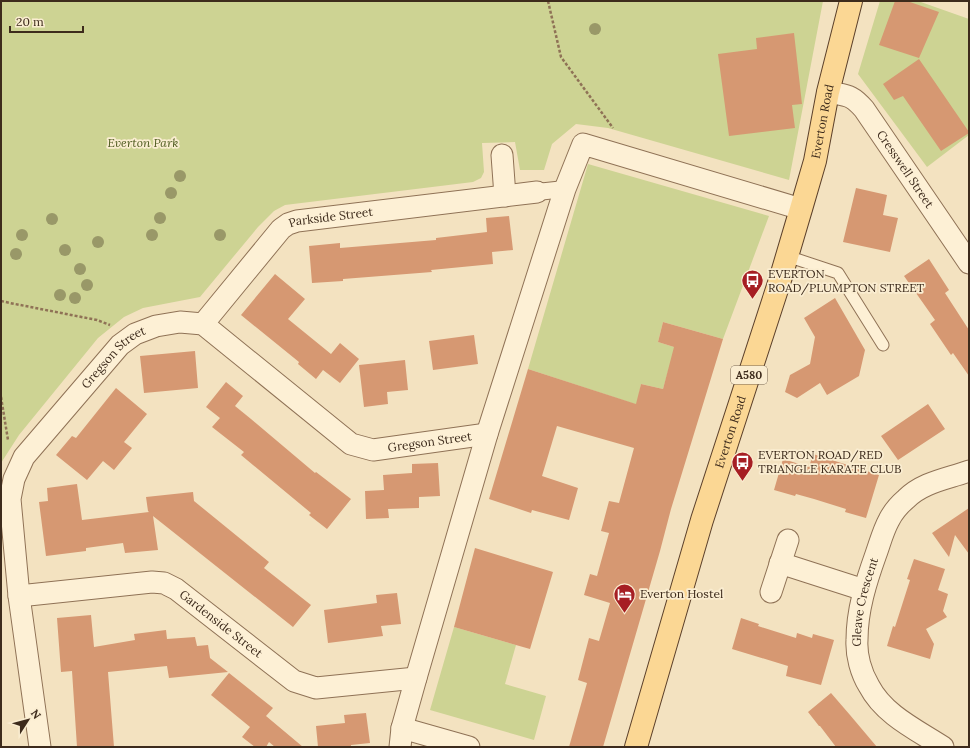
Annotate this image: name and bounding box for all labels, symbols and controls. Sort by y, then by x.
scale bar [10,8,83,34]
text: 20 m [16,14,44,29]
street label: Everton Road [808,83,837,160]
street label: Cresswell Street [874,127,937,211]
park label: Everton Park [107,135,179,150]
street label: Parkside Street [286,204,374,230]
place label: EVERTON ROAD/PLUMPTON STREET [768,266,925,296]
bus stop icon: EVERTON ROAD/PLUMPTON STREET [739,268,765,301]
street label: Gregson Street [78,323,148,391]
road number: A580 [731,366,767,384]
street label: Everton Road [711,394,749,470]
street label: Gregson Street [387,428,473,455]
place label: EVERTON ROAD/RED TRIANGLE KARATE CLUB [758,447,902,476]
bus stop icon: EVERTON ROAD/RED TRIANGLE KARATE CLUB [730,449,756,482]
street label: Gleave Crescent [849,555,881,647]
hotel icon: Everton Hostel [611,581,637,614]
street label: Gardenside Street [177,586,266,661]
place label: Everton Hostel [640,586,723,601]
north arrow [8,700,48,740]
text: N [28,707,45,722]

